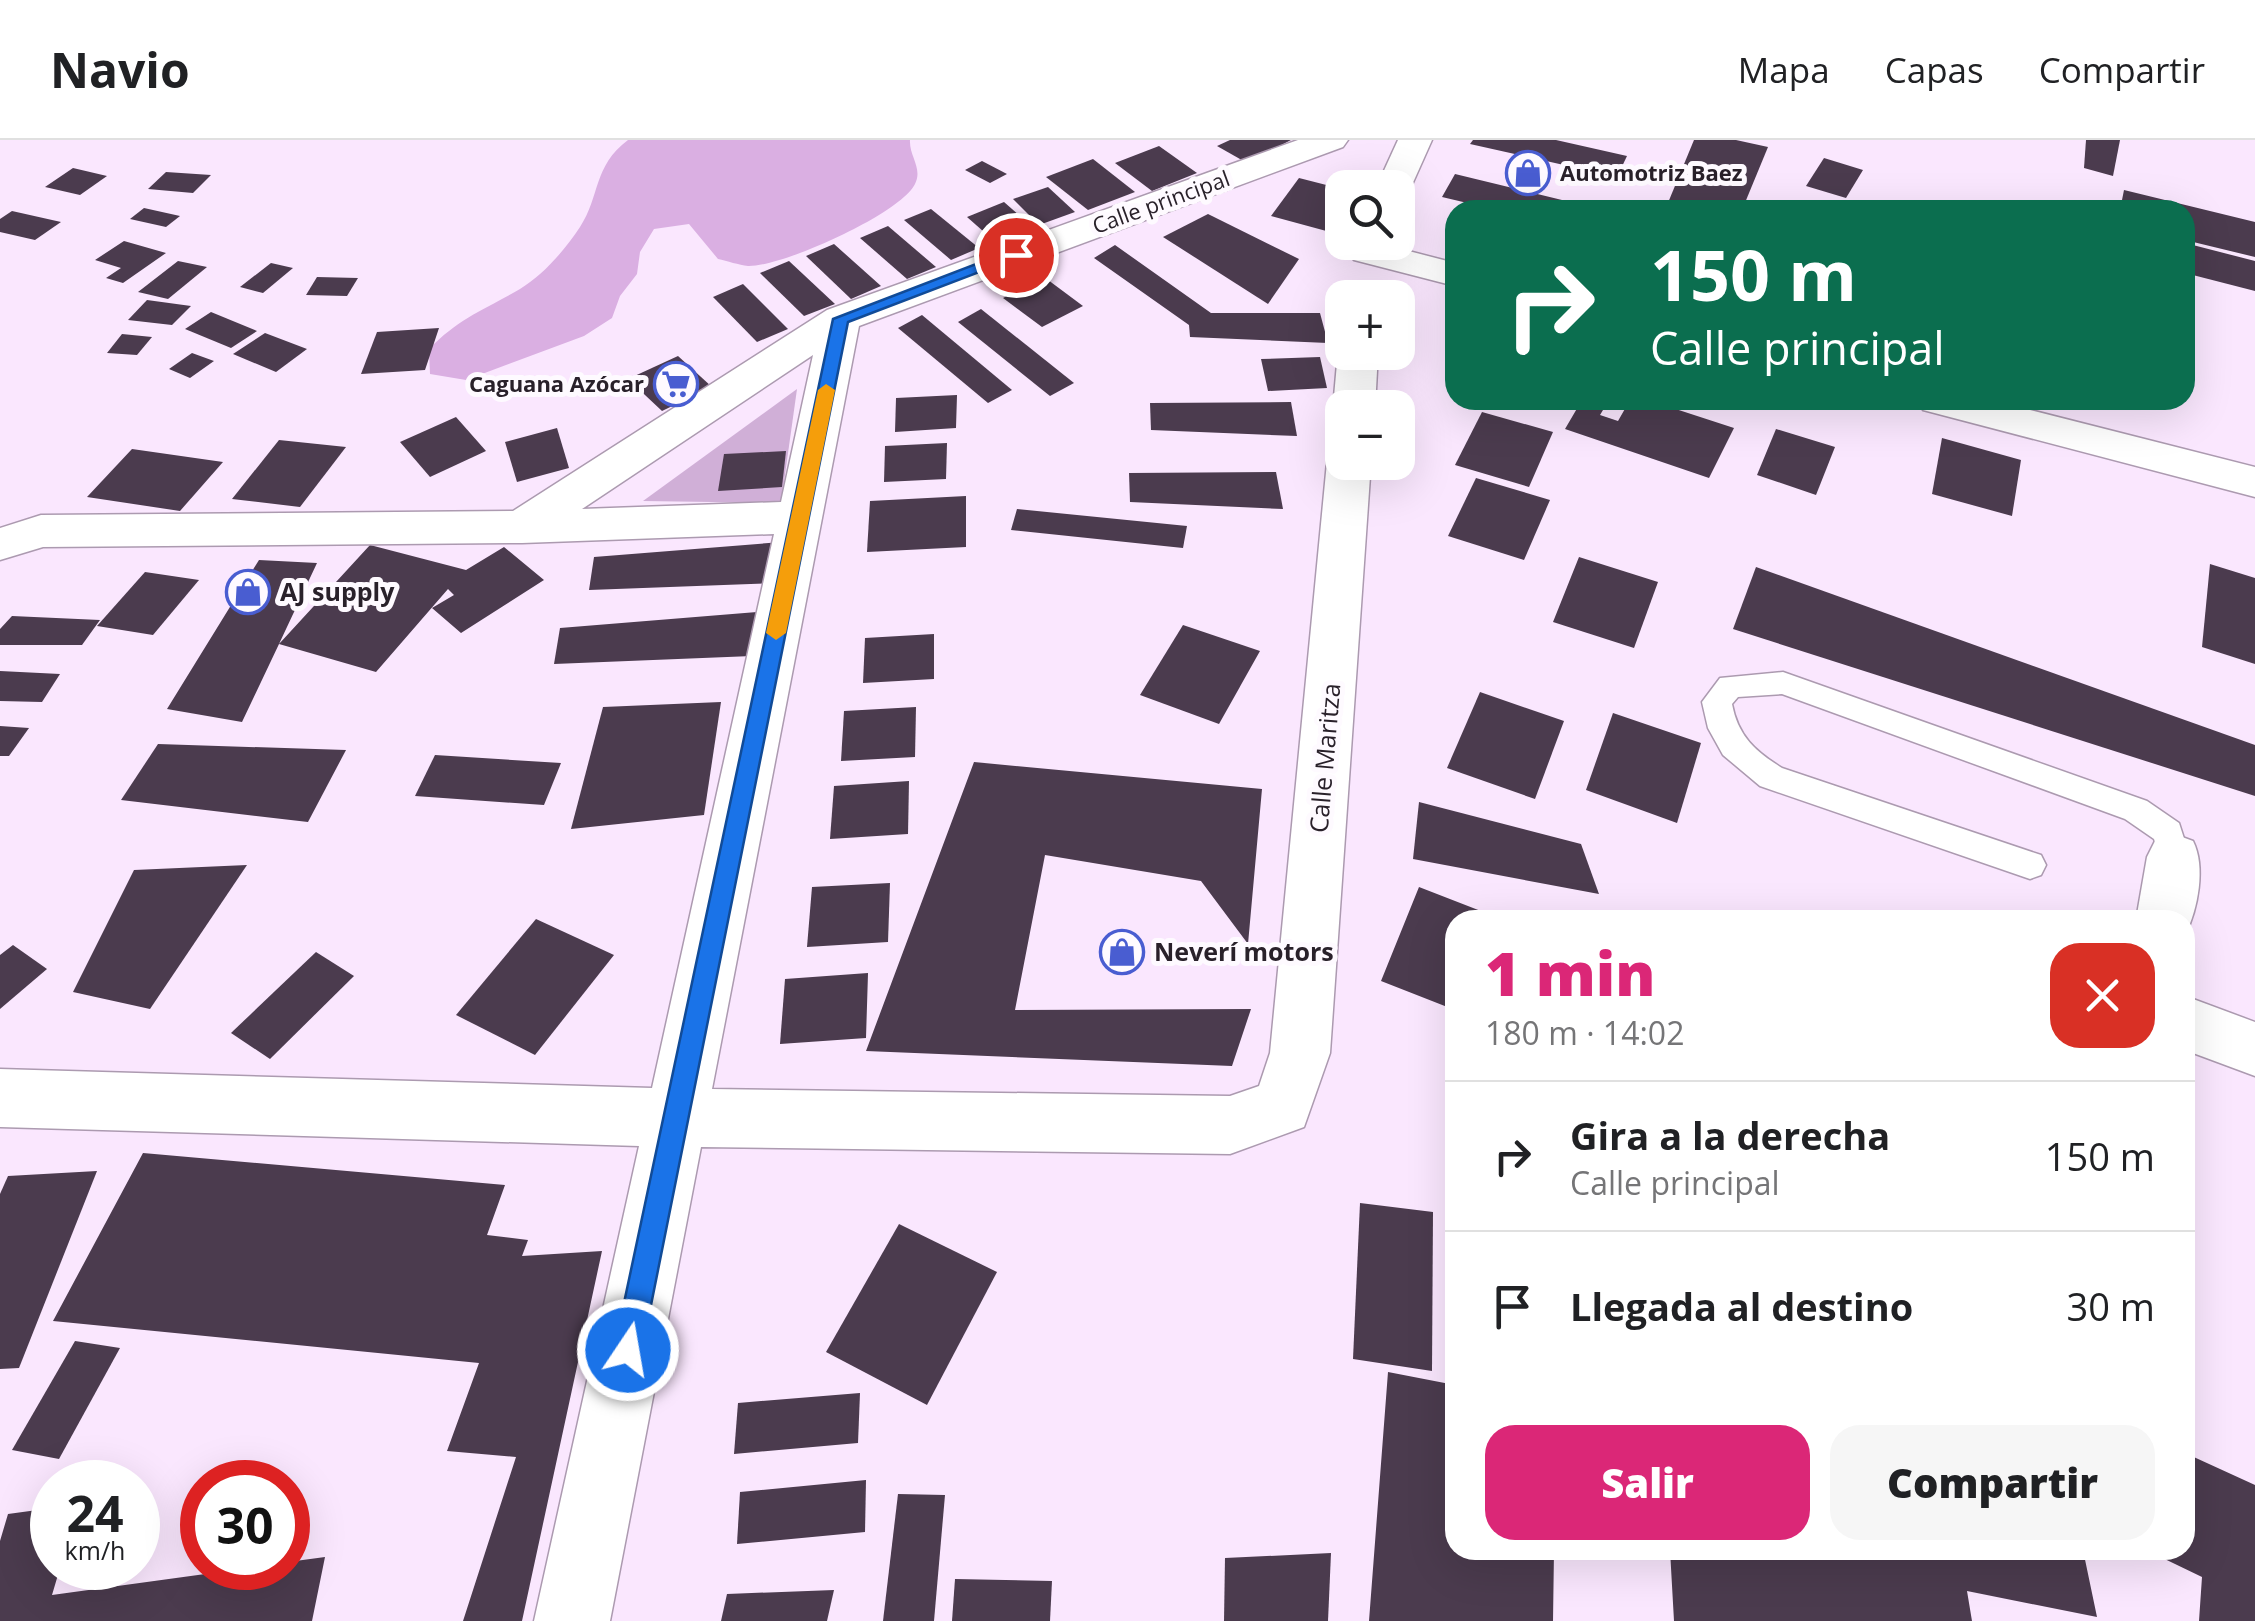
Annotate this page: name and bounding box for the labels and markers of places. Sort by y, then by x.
shop icon: Automotriz Baez [1505,150,1551,196]
place label: Automotriz Baez [1560,157,1743,187]
pin [974,213,1059,298]
supermarket icon: Caguana Azócar [653,361,699,407]
place label: Caguana Azócar [469,368,644,398]
shop icon: AJ supply [225,569,271,615]
place label: AJ supply [280,574,395,608]
shop icon: Neverí motors [1099,929,1145,975]
place label: Neverí motors [1154,934,1334,968]

